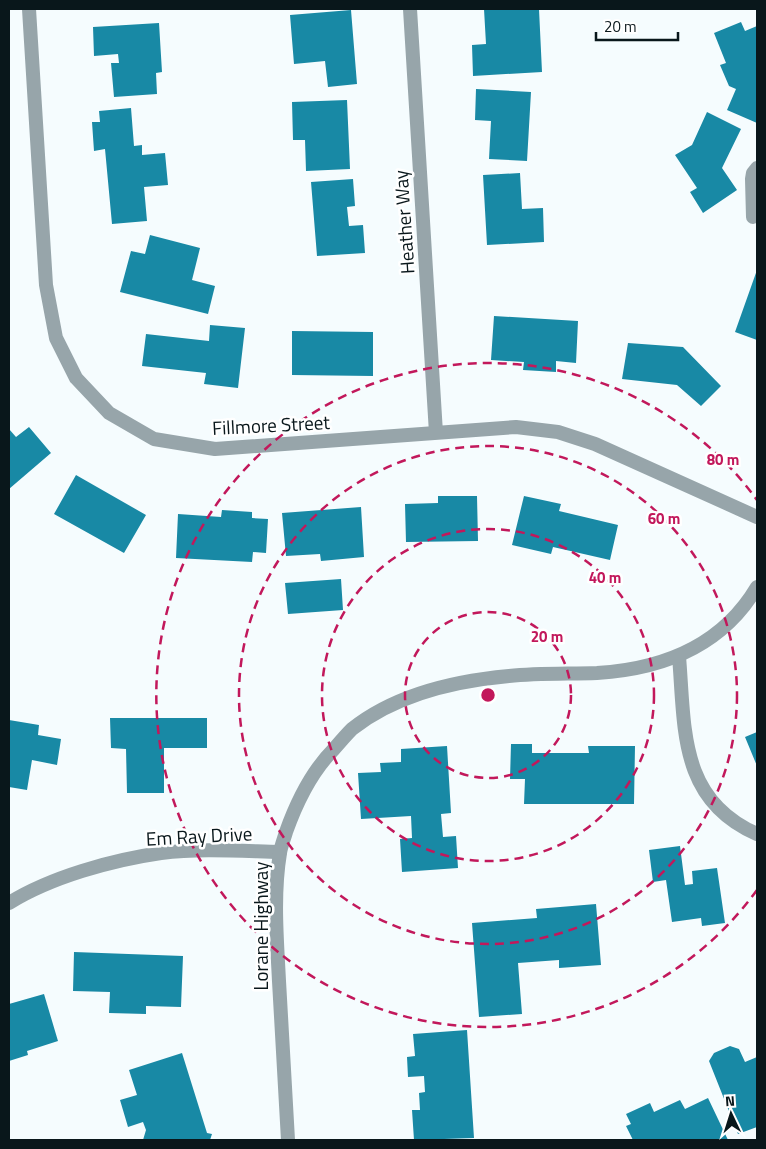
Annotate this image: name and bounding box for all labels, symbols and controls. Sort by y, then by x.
scale bar [596,10,678,42]
text: 20 m [604,15,637,38]
street label: Heather Way [385,169,422,275]
street label: Fillmore Street [211,407,331,442]
text: 80 m [707,448,739,471]
text: 60 m [648,507,680,530]
text: 40 m [589,566,621,589]
text: 20 m [531,625,563,648]
centre of rings [479,686,497,704]
street label: Em Ray Drive [145,818,253,853]
street label: Lorane Highway [246,862,275,990]
north arrow [706,1089,756,1139]
text: N [724,1090,736,1111]

